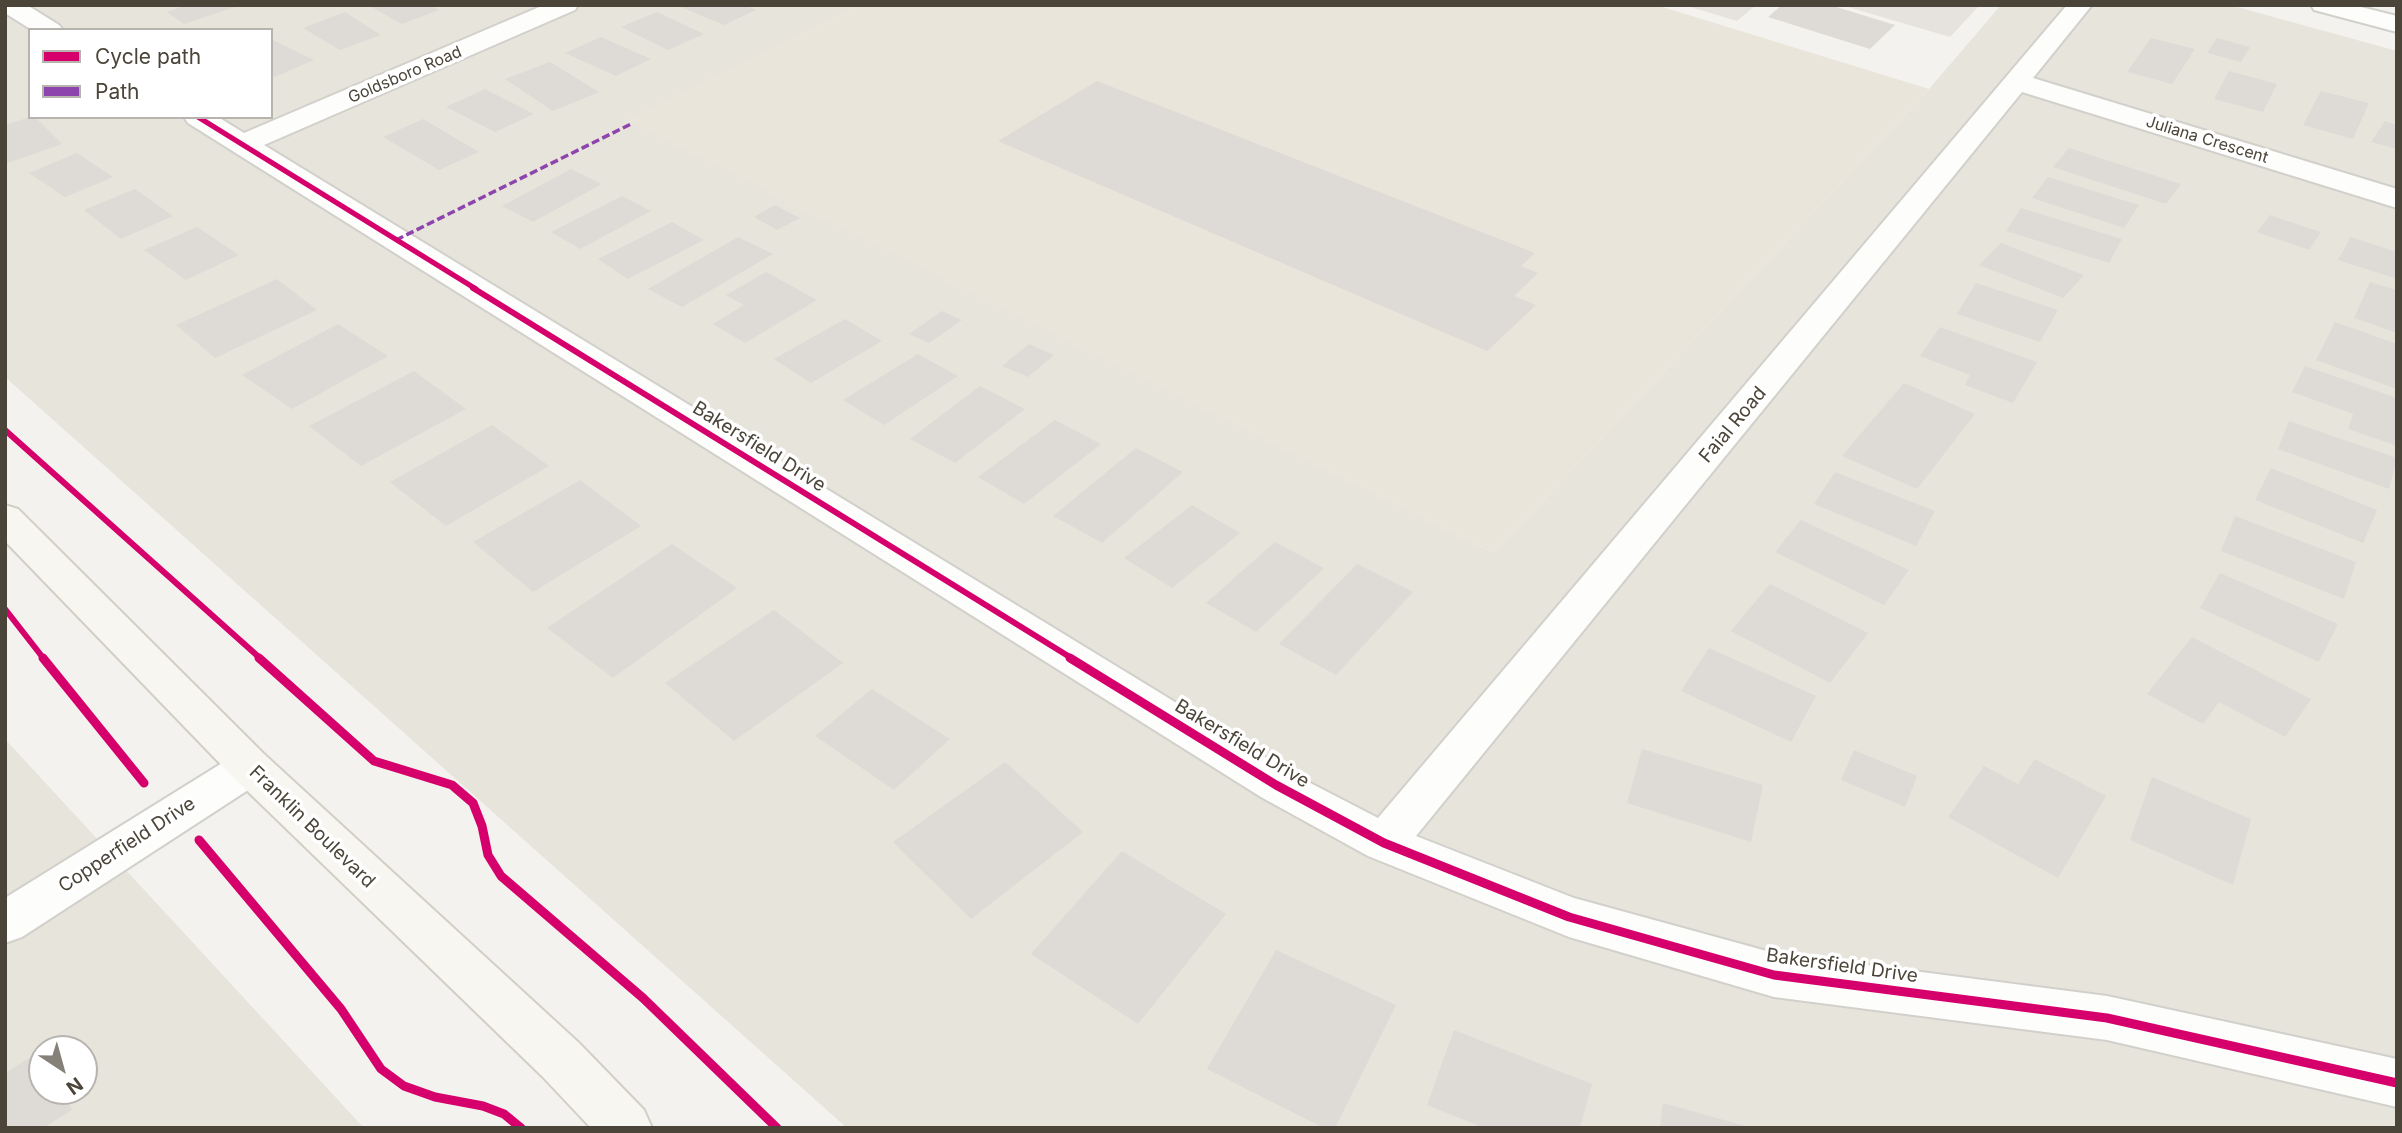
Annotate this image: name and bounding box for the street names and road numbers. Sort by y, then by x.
street label: Goldsboro Road [345,42,465,108]
street label: Juliana Crescent [2144,112,2270,168]
street label: Faial Road [1695,382,1771,468]
street label: Bakersfield Drive [688,397,830,497]
street label: Bakersfield Drive [1171,695,1313,793]
street label: Franklin Boulevard [244,761,380,893]
street label: Copperfield Drive [54,792,200,898]
street label: Bakersfield Drive [1765,944,1919,988]

